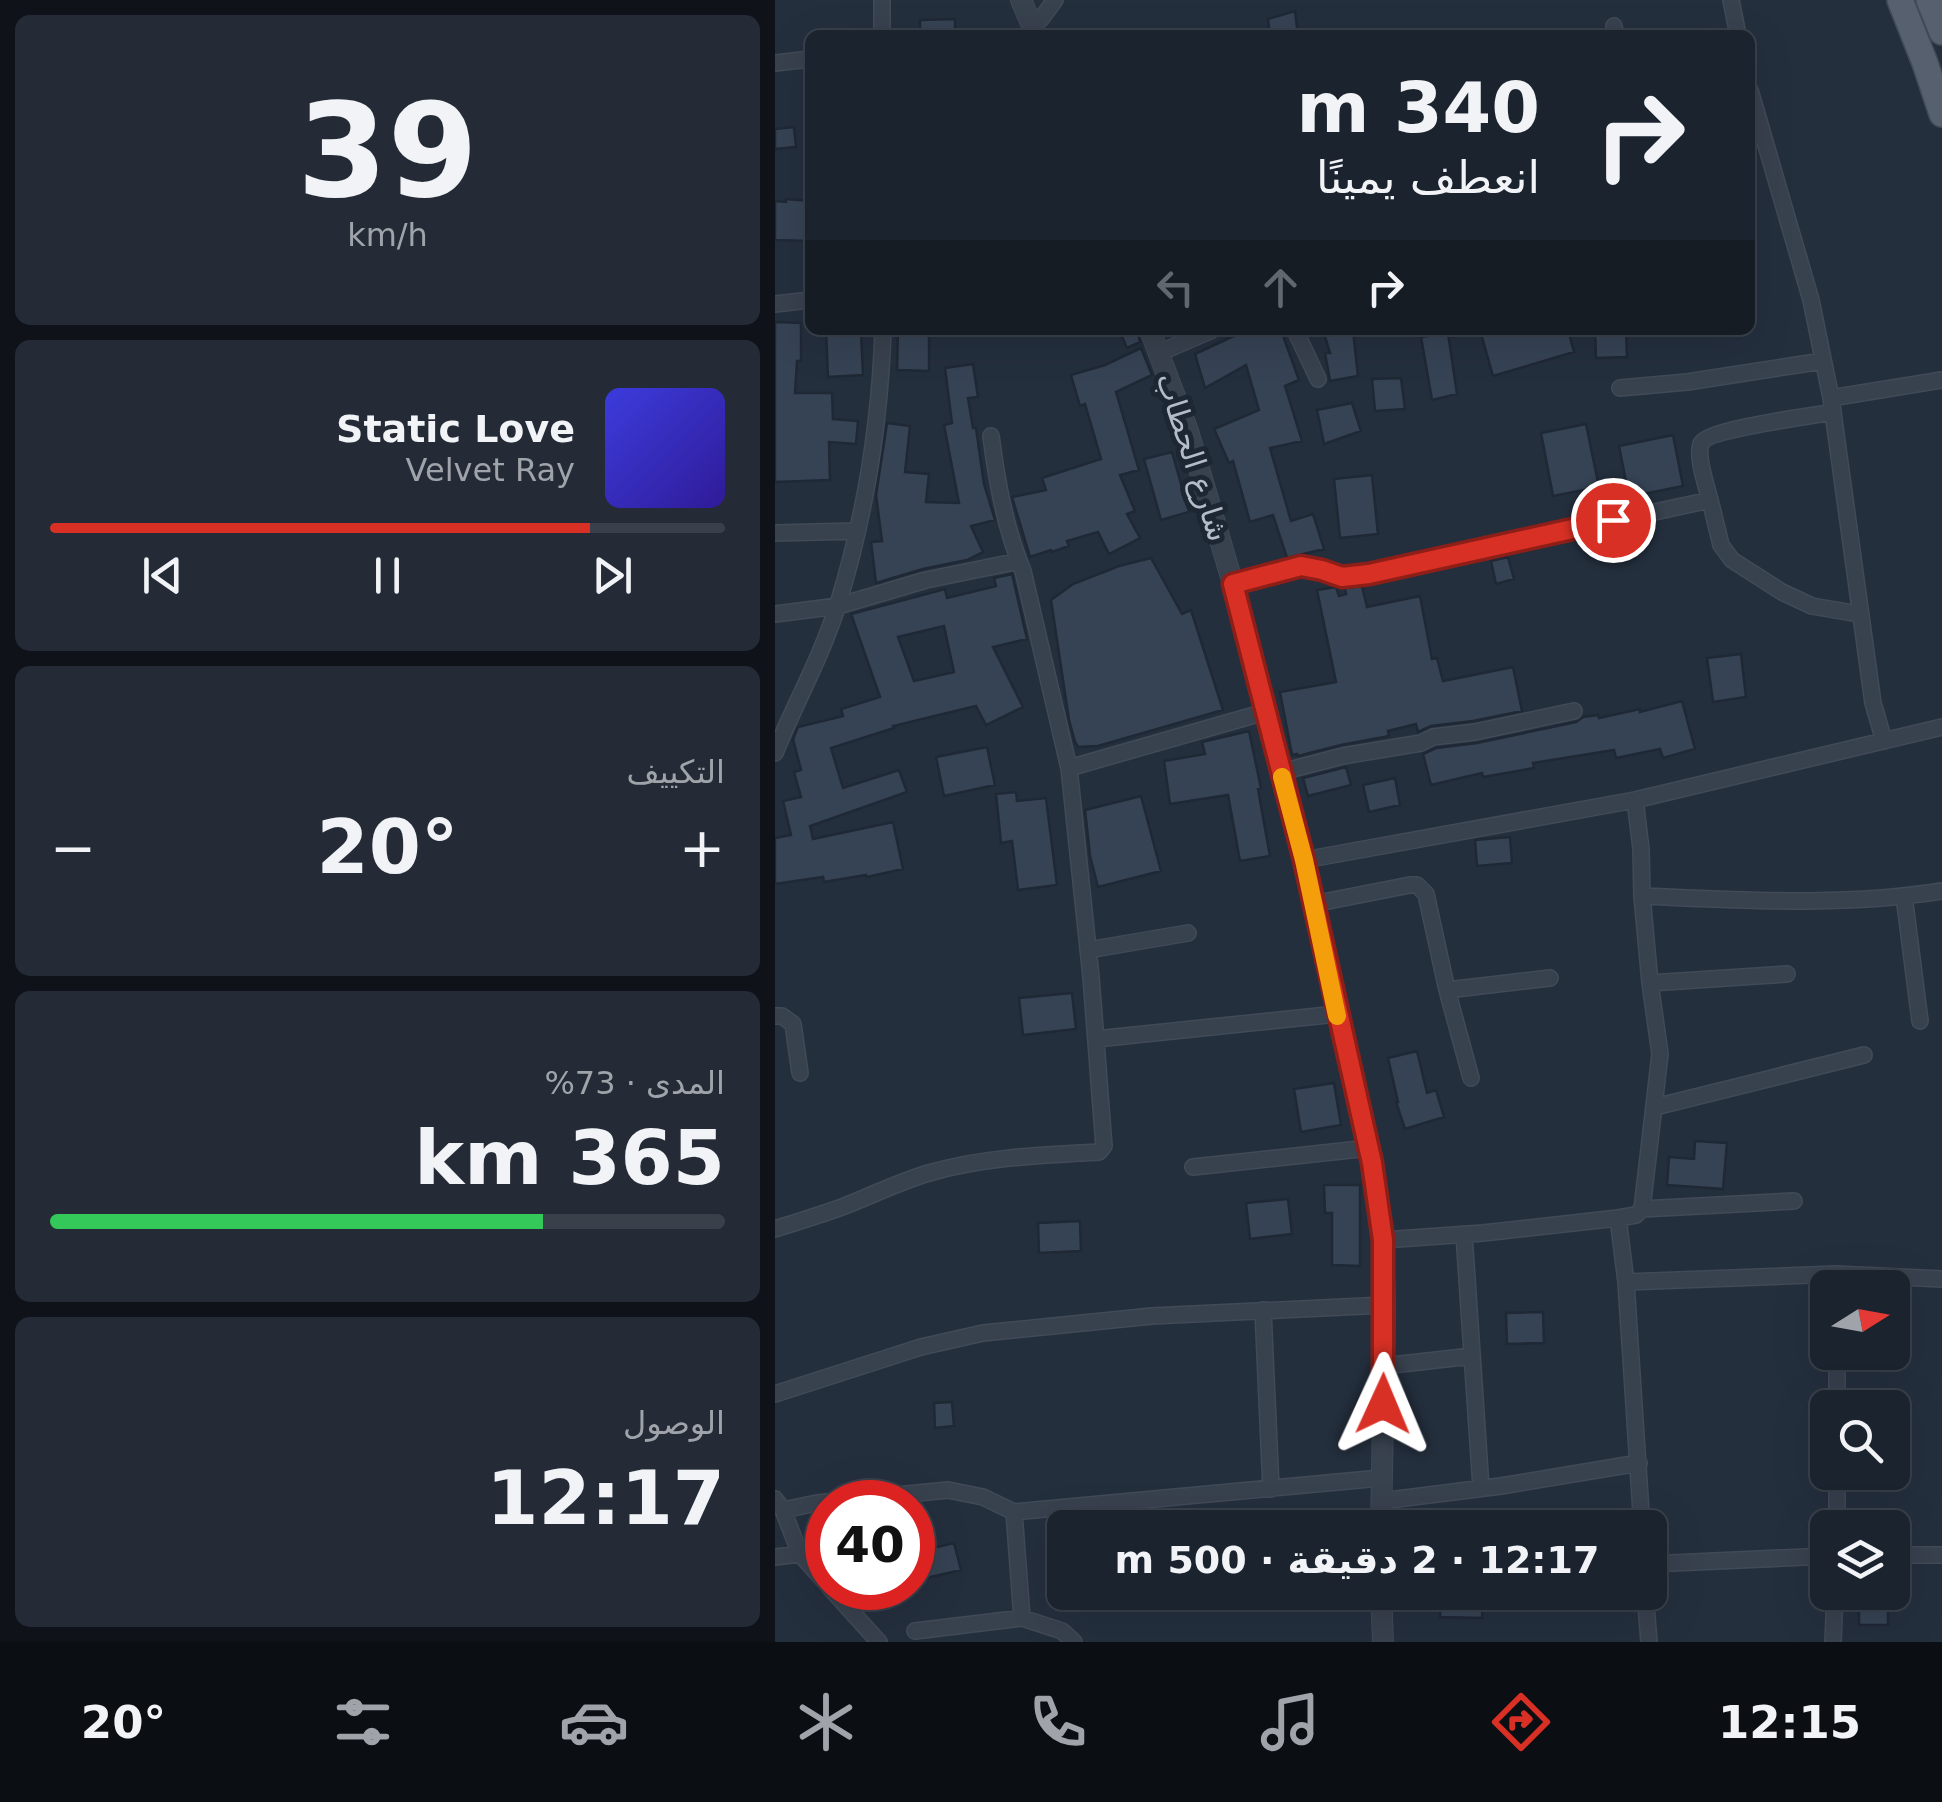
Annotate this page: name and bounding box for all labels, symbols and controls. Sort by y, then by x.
text: 340 m [1297,67,1540,149]
icon: right [1575,70,1705,200]
text: 39 [297,75,478,227]
text: انعطف يمينًا [1316,151,1540,204]
text: km/h [347,216,428,254]
icon: left [1148,260,1203,315]
icon: ahead [1253,260,1308,315]
icon: right [1358,260,1413,315]
street label: شارع الحطاب [1149,368,1237,546]
text: Static Love [336,407,575,451]
text: Velvet Ray [406,451,575,489]
pin [1571,478,1656,563]
icon: arrive [1586,493,1641,548]
icon: previous [135,548,190,603]
icon: pause [360,548,415,603]
icon: next [585,548,640,603]
text: التكييف [627,753,725,791]
text: 20° [317,803,458,891]
text: − [50,816,96,880]
text: + [679,816,725,880]
text: المدى · 73% [544,1064,725,1102]
text: 365 km [414,1114,725,1202]
north arrow [1810,1270,1910,1370]
map controls [1810,1270,1910,1610]
position arrow [1331,1352,1435,1456]
button: search [1810,1390,1910,1490]
text: الوصول [623,1404,725,1442]
text: 12:17 [486,1454,725,1542]
speed limit sign: 40 [805,1480,935,1610]
button: layers [1810,1510,1910,1610]
text: 12:17 · 2 دقيقة · 500 m [1115,1538,1599,1582]
icon: filters [328,1687,398,1757]
icon: car [559,1687,629,1757]
icon: climate [791,1687,861,1757]
icon: phone [1023,1687,1093,1757]
icon: music [1255,1687,1325,1757]
icon: directions [1486,1687,1556,1757]
text: 20° [81,1696,166,1749]
text: 12:15 [1718,1696,1861,1749]

